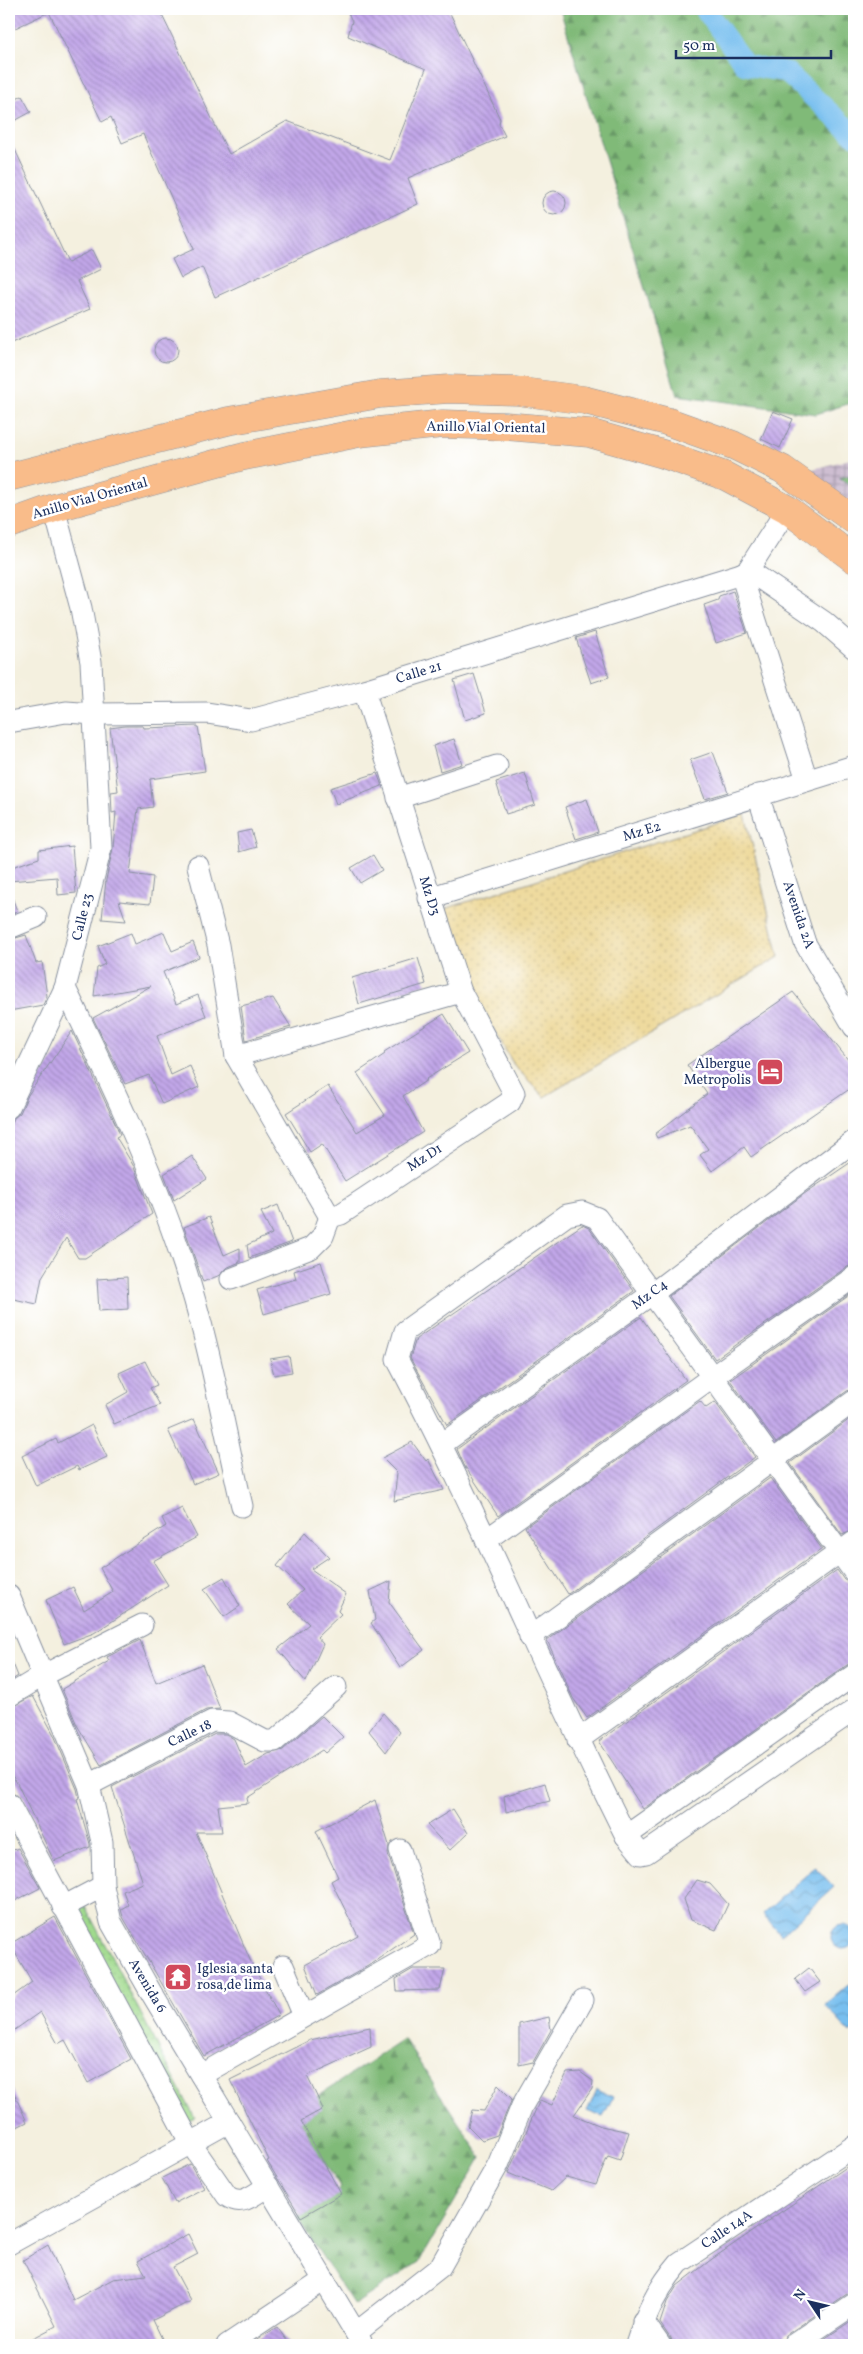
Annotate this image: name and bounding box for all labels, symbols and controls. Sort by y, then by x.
scale bar [676,28,830,60]
text: 50 m [683,36,715,57]
street label: Anillo Vial Oriental [426,417,546,439]
street label: Anillo Vial Oriental [30,473,150,525]
street label: Calle 21 [394,657,444,689]
street label: Mz E2 [621,817,663,847]
street label: Mz D3 [414,874,444,918]
street label: Avenida 2A [778,879,819,952]
street label: Calle 23 [68,891,98,943]
place label: Albergue Metropolis [684,1055,751,1090]
hotel icon: Albergue Metropolis [755,1057,785,1087]
street label: Mz D1 [404,1140,446,1176]
street label: Mz C4 [628,1275,672,1315]
street label: Calle 18 [165,1716,215,1752]
street label: Avenida 6 [123,1955,171,2017]
place label: Iglesia santa rosa,de lima [197,1960,273,1995]
temple icon: Iglesia santa rosa,de lima [163,1962,193,1992]
street label: Calle 14A [698,2206,756,2254]
north arrow [786,2276,836,2326]
text: N [790,2286,811,2305]

